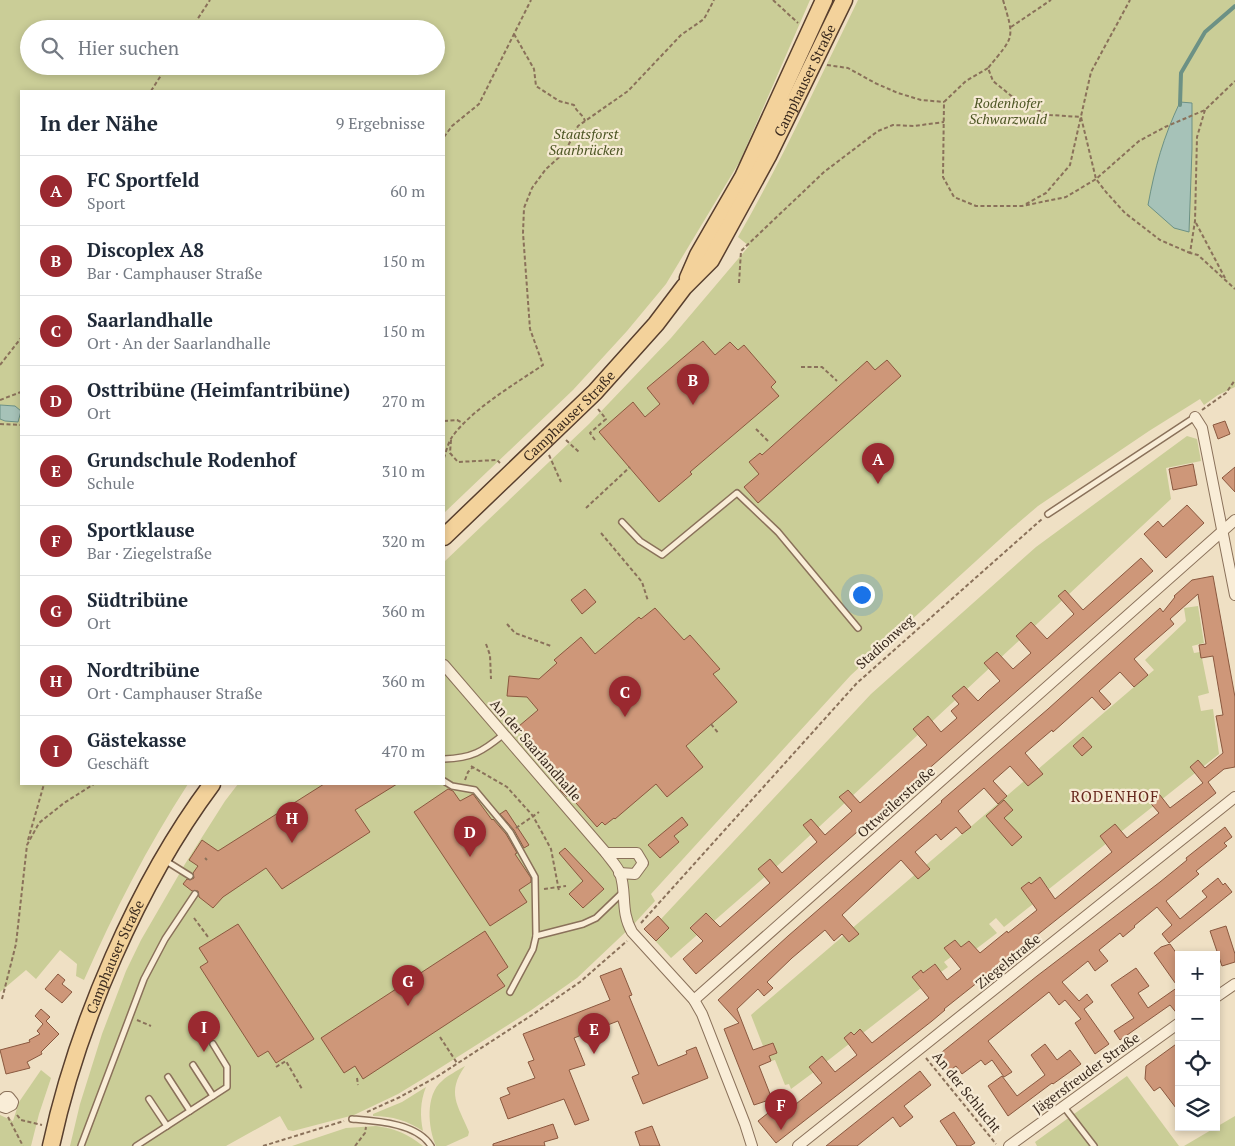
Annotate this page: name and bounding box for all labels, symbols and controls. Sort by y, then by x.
search box [20,20,445,75]
street label: Camphauser Straße [769,21,840,139]
icon: search [38,34,66,62]
text: Hier suchen [78,35,179,60]
park label: Rodenhofer Schwarzwald [969,93,1048,128]
text: In der Nähe [40,109,158,137]
text: 9 Ergebnisse [336,112,425,134]
park label: Staatsforst Saarbrücken [549,124,623,159]
text: FC Sportfeld [87,167,199,192]
text: A [50,180,62,202]
text: 60 m [390,180,425,202]
text: Sport [87,192,126,214]
text: Discoplex A8 [87,237,204,262]
text: B [51,250,61,272]
text: 150 m [382,250,425,272]
text: Bar · Camphauser Straße [87,262,263,284]
text: Saarlandhalle [87,307,213,332]
text: C [51,320,61,342]
text: 150 m [382,320,425,342]
text: Ort · An der Saarlandhalle [87,332,271,354]
pin: B [677,364,709,405]
street label: Camphauser Straße [518,366,619,465]
text: Osttribüne (Heimfantribüne) [87,377,350,402]
text: D [50,390,62,412]
text: 270 m [382,390,425,412]
text: Ort [87,402,111,424]
pin: A [862,443,894,484]
text: Grundschule Rodenhof [87,447,296,472]
text: E [51,460,61,482]
text: 310 m [382,460,425,482]
text: Schule [87,472,134,494]
text: Sportklause [87,517,195,542]
text: F [51,530,61,552]
text: 320 m [382,530,425,552]
text: Bar · Ziegelstraße [87,542,212,564]
your location [849,582,875,608]
text: Südtribüne [87,587,188,612]
text: G [50,600,62,622]
text: 360 m [382,600,425,622]
street label: Stadionweg [851,610,918,673]
text: Ort [87,612,111,634]
text: Nordtribüne [87,657,200,682]
text: H [50,670,62,692]
text: 360 m [382,670,425,692]
pin: C [609,676,641,717]
text: Ort · Camphauser Straße [87,682,262,704]
street label: An der Saarlandhalle [487,694,586,805]
text: Gästekasse [87,727,186,752]
text: I [53,740,59,762]
text: 470 m [382,740,425,762]
text: Geschäft [87,752,149,774]
street label: Ottweilerstraße [853,762,939,842]
district label: RODENHOF [1071,786,1159,806]
pin: H [276,802,308,843]
pin: D [454,816,486,857]
street label: Camphauser Straße [81,896,148,1016]
street label: Ziegelstraße [971,929,1044,993]
map controls [1175,951,1220,1131]
button: + [1175,951,1220,996]
pin: G [392,965,424,1006]
button: − [1175,996,1220,1041]
pin: I [188,1011,220,1052]
pin: E [578,1013,610,1054]
street label: Jägersfreuder Straße [1028,1027,1143,1118]
button: locate [1175,1041,1220,1086]
street label: An der Schlucht [929,1047,1007,1137]
button: layers [1175,1086,1220,1131]
pin: F [765,1089,797,1130]

